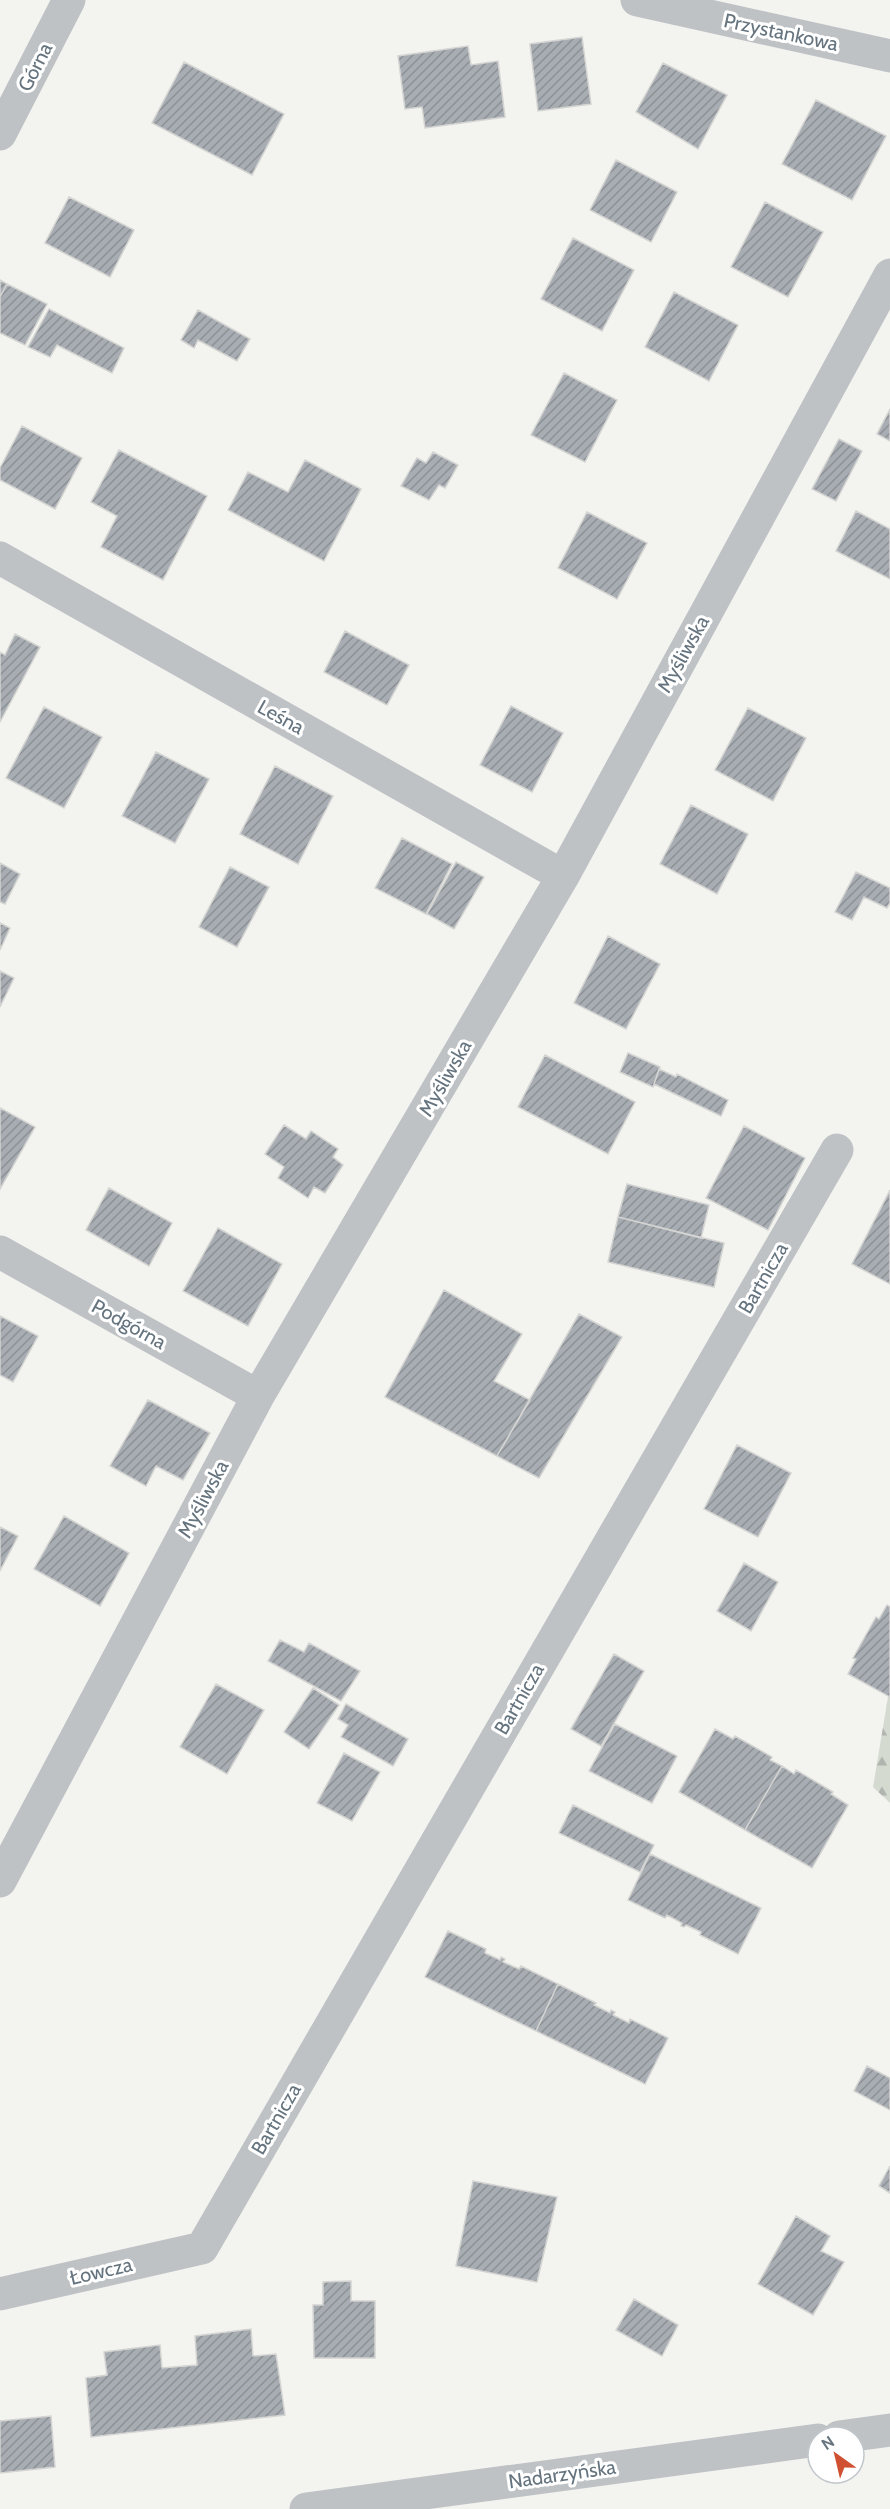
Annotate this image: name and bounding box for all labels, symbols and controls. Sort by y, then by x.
street label: Przystankowa [722,8,841,56]
street label: Górna [13,38,58,95]
street label: Myśliwska [652,611,714,697]
street label: Leśna [254,695,309,740]
street label: Myśliwska [414,1035,477,1121]
street label: Bartnicza [733,1238,793,1318]
street label: Podgórna [88,1294,171,1354]
street label: Myśliwska [173,1456,234,1542]
street label: Bartnicza [489,1659,549,1739]
street label: Bartnicza [246,2079,306,2159]
street label: Łowcza [67,2252,135,2290]
north arrow [806,2425,866,2485]
text: N [818,2432,838,2454]
street label: Nadarzyńska [507,2455,618,2493]

